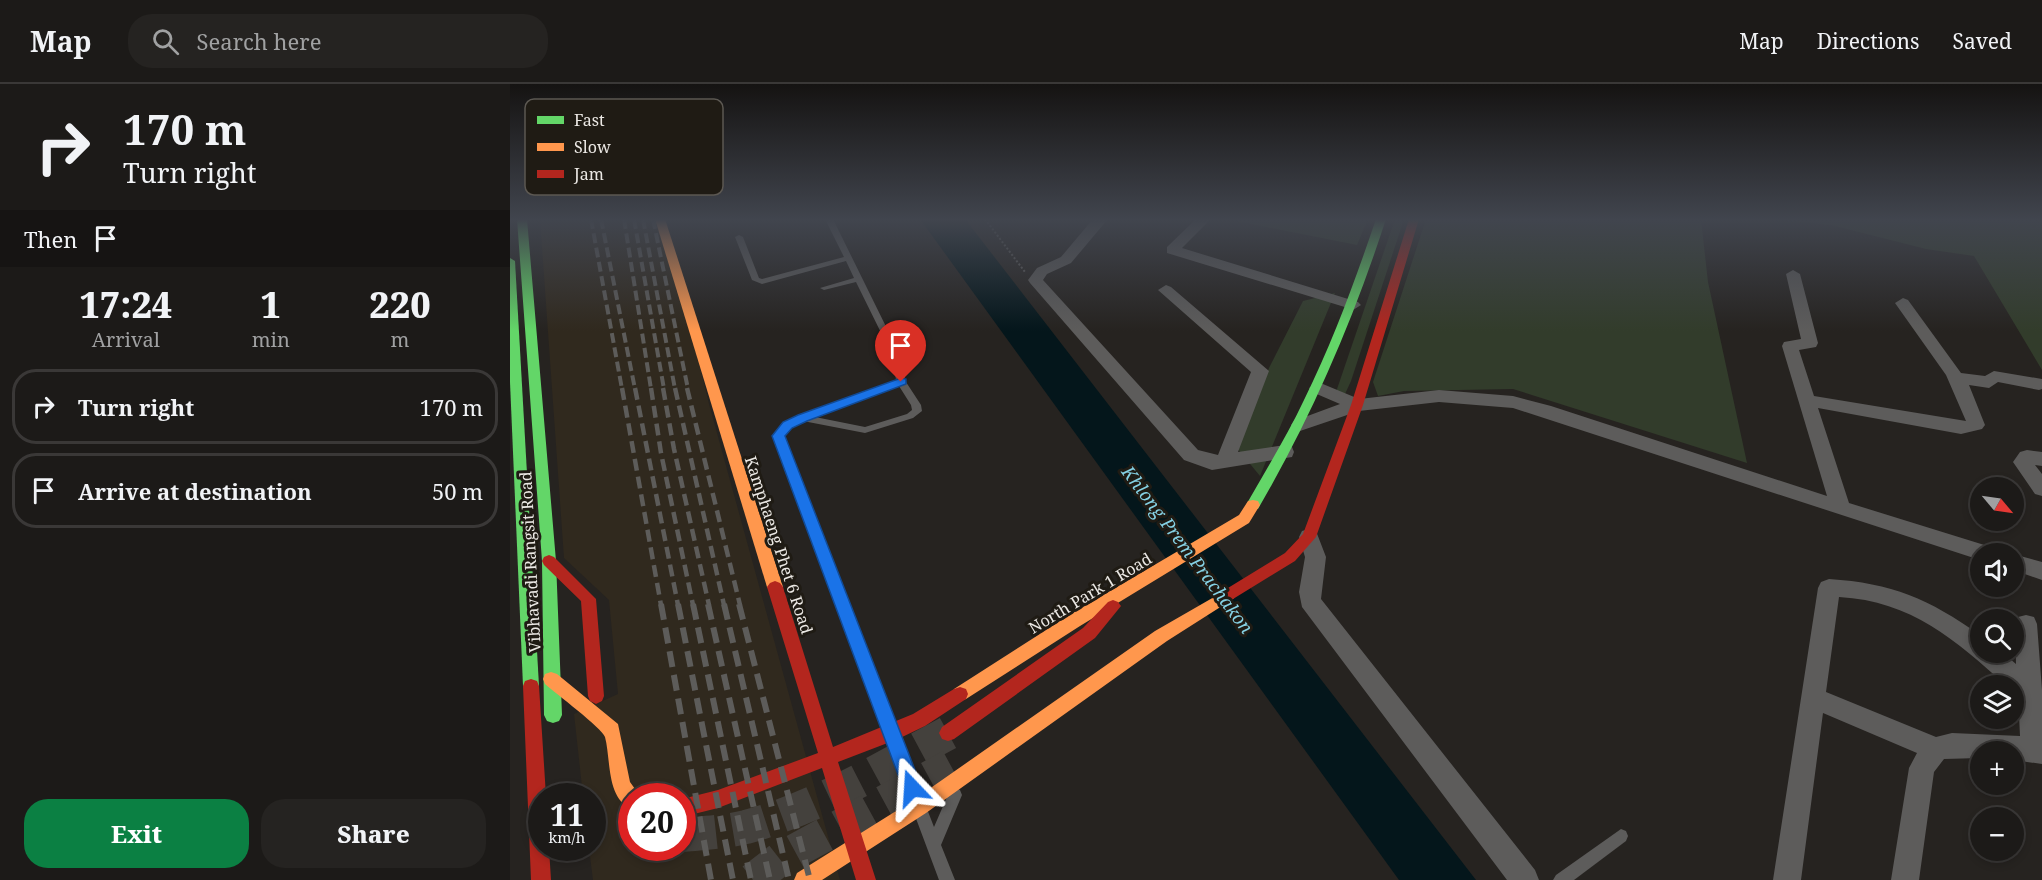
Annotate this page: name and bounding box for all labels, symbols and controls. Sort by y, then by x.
search box [128,14,548,68]
text: Map [30,22,92,60]
icon: search [149,25,182,58]
text: Search here [197,26,321,56]
text: Map [1739,27,1784,55]
text: Directions [1817,27,1919,55]
text: Saved [1952,27,2012,55]
legend [525,99,723,195]
text: 170 m [123,100,247,157]
icon: right [24,108,102,186]
text: Fast [574,109,605,131]
text: Slow [574,136,611,158]
text: Turn right [123,154,256,191]
text: Jam [573,163,604,185]
icon: arrive [89,222,122,255]
text: Then [24,224,77,254]
text: 17:24 [79,280,172,329]
text: 1 [261,280,281,329]
text: 220 [369,280,431,329]
pin [875,320,926,382]
text: Arrival [92,326,160,353]
text: min [252,326,290,353]
text: m [391,326,409,353]
icon: arrive [884,329,917,362]
icon: right [27,390,60,423]
text: Turn right [78,392,194,422]
text: 170 m [420,392,483,422]
street label: Kamphaeng Phet 6 Road [740,453,818,637]
water label: Khlong Prem Prachakon [1116,460,1259,638]
street label: Vibhavadi Rangsit Road [514,471,546,653]
icon: arrive [27,474,60,507]
text: Arrive at destination [78,476,312,506]
text: 50 m [432,476,483,506]
north arrow [1970,477,2024,531]
map controls [1970,477,2024,861]
button: sound [1970,543,2024,597]
street label: North Park 1 Road [1024,547,1156,639]
button: search [1970,609,2024,663]
button: layers [1970,675,2024,729]
button: + [1970,741,2024,795]
position arrow [880,756,944,820]
speed limit sign: 20 [618,783,696,861]
text: 11 [550,794,584,835]
button: Exit [24,799,249,868]
button: Share [261,799,486,868]
button: − [1970,807,2024,861]
text: km/h [549,827,585,847]

